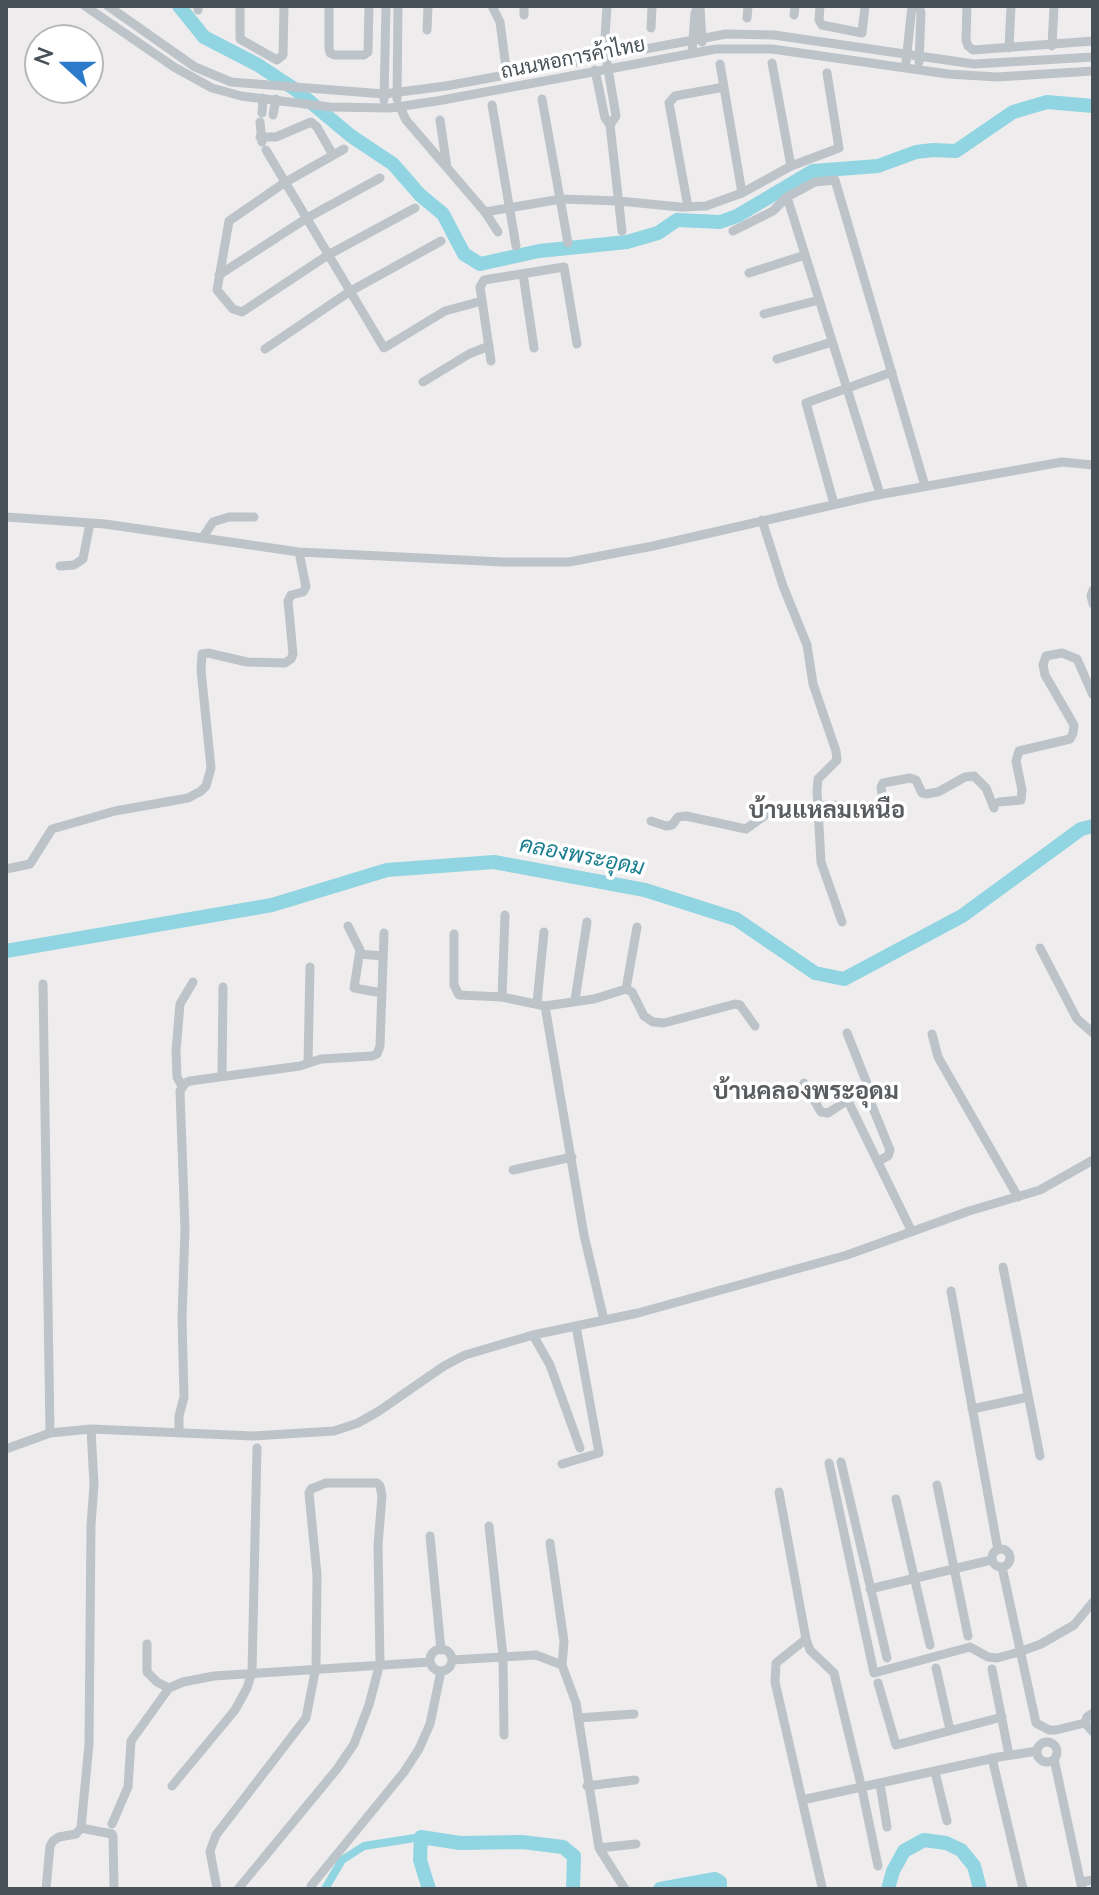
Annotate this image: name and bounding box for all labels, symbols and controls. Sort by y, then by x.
north arrow [24,24,104,104]
street label: ถนนหอการค้าไทย [499,32,647,84]
text: N [27,43,59,69]
district label: บ้านแหลมเหนือ [749,796,905,824]
water label: คลองพระอุดม [517,831,647,881]
district label: บ้านคลองพระอุดม [713,1077,899,1105]

